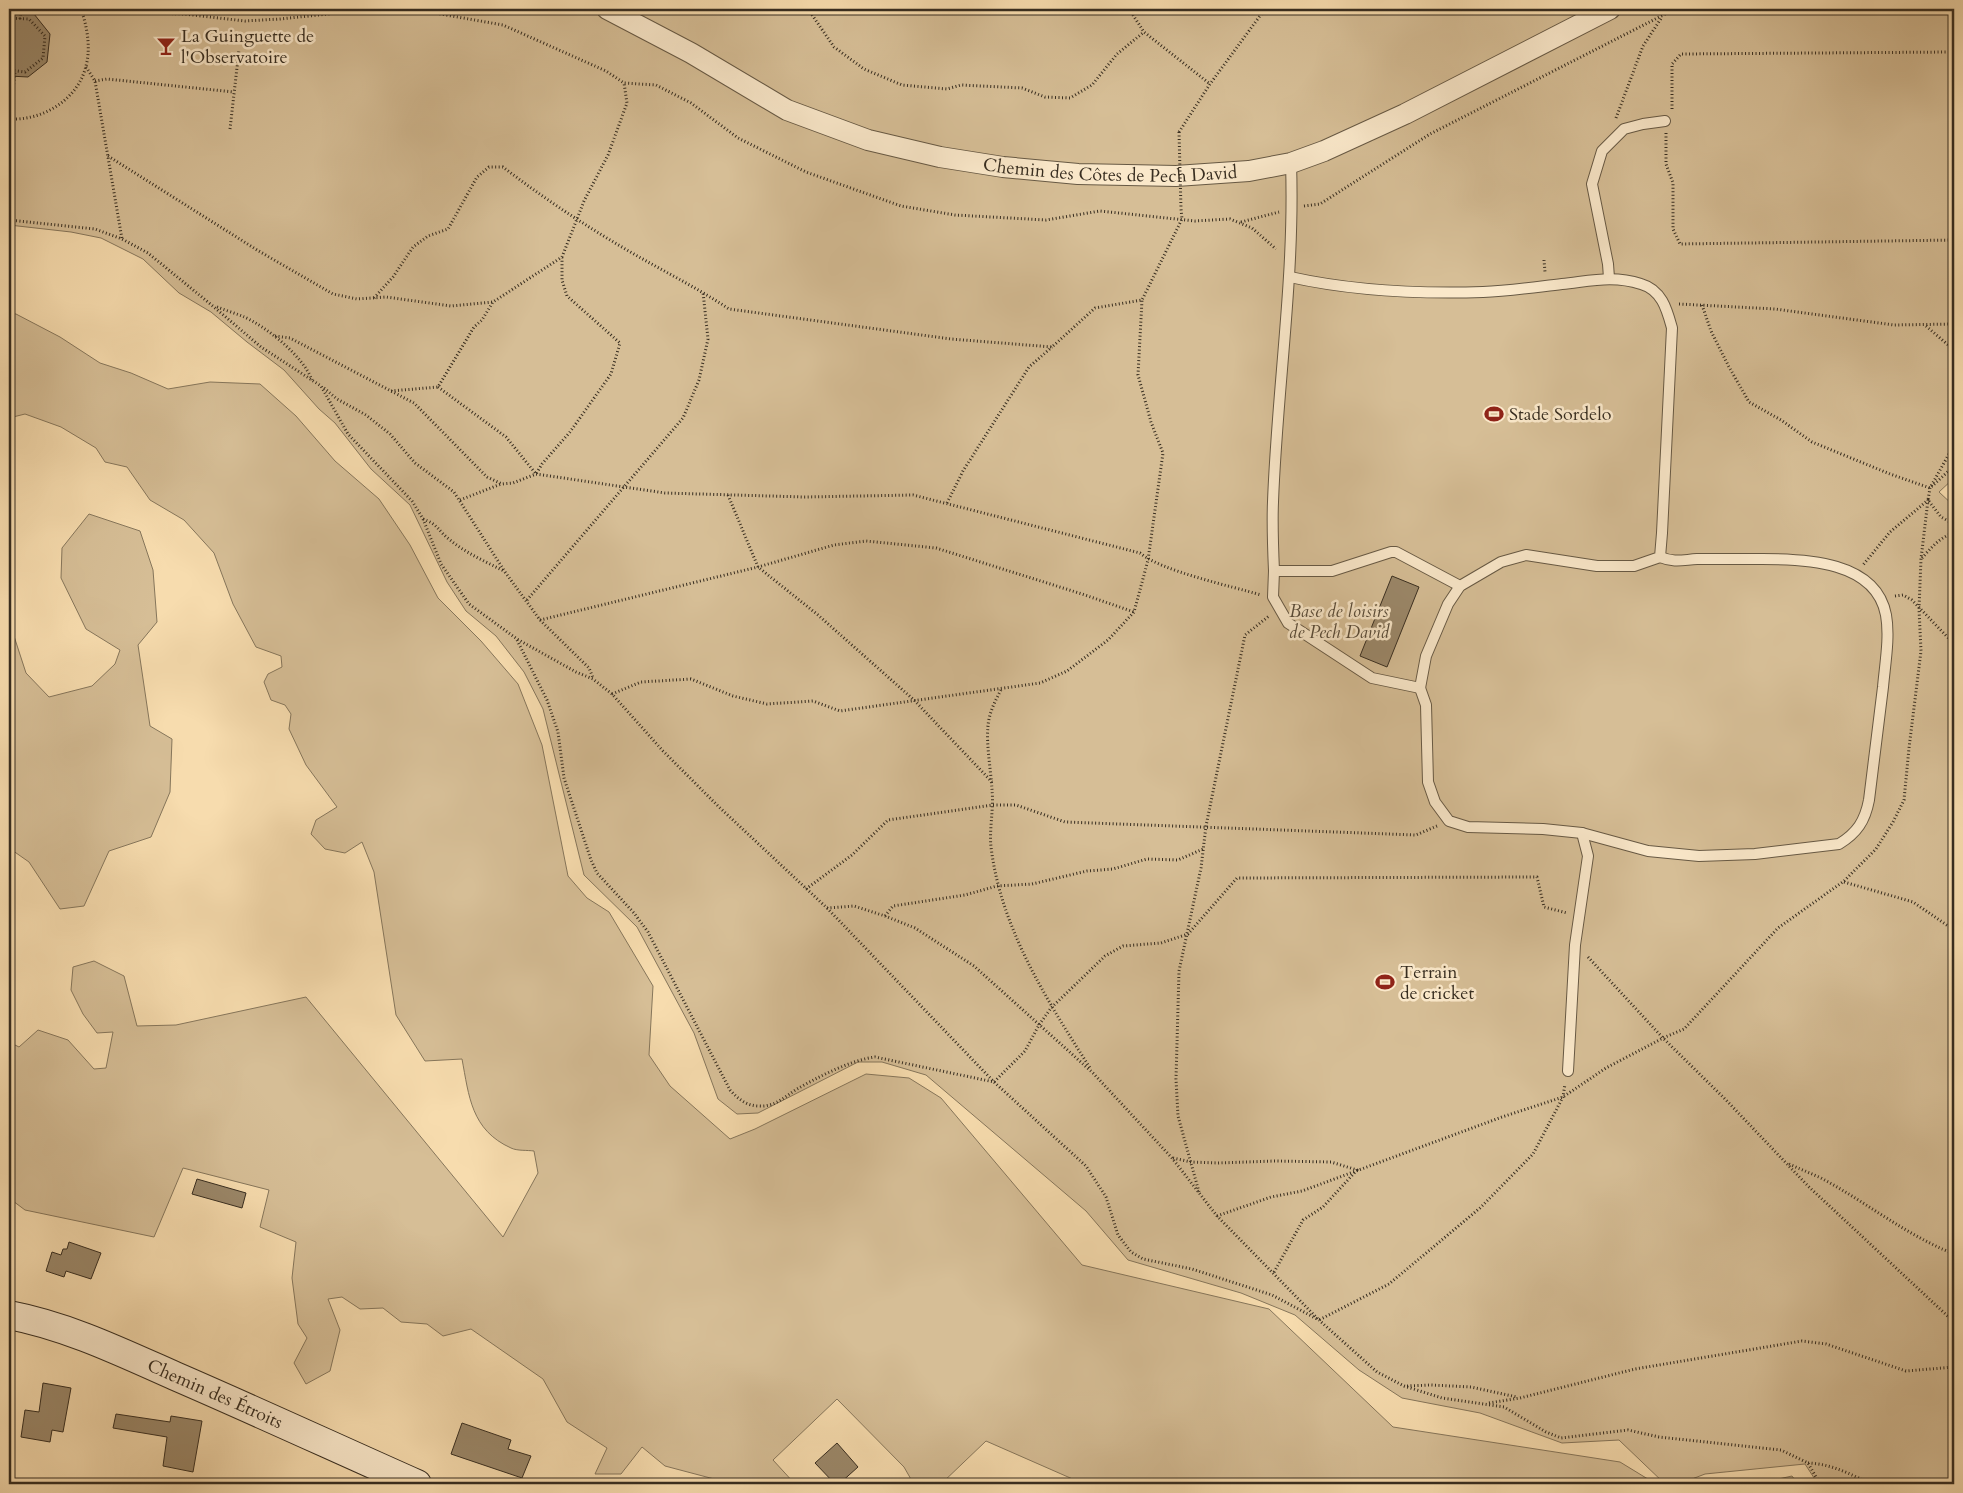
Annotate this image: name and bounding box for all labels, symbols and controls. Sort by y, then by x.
place label: La Guinguette de l'Observatoire [181,24,314,70]
bar icon: La Guinguette de l'Observatoire [155,35,177,57]
street label: Chemin des Côtes de Pech David [981,152,1239,189]
place label: Stade Sordelo [1509,402,1612,427]
sports icon: Stade Sordelo [1483,403,1505,425]
park label: Base de loisirs de Pech David [1289,599,1391,645]
place label: Terrain de cricket [1400,960,1474,1006]
sports icon: Terrain de cricket [1374,971,1396,993]
street label: Chemin des Étroits [143,1353,287,1435]

